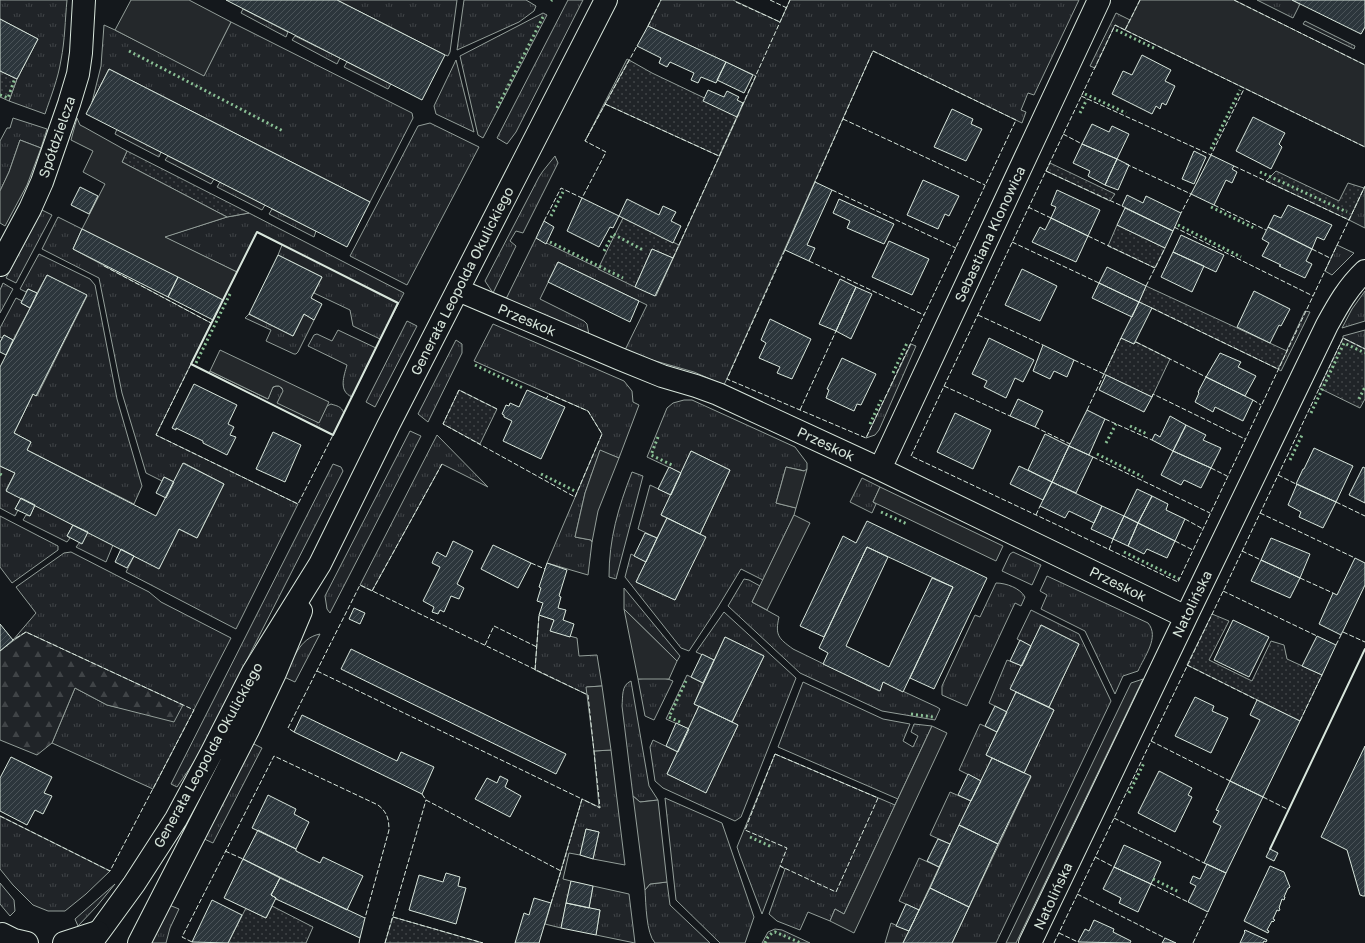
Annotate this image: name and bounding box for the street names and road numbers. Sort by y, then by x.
street label: Spółdzielcza [35,94,78,180]
street label: Sebastiana Klonowica [951,163,1029,304]
street label: Generała Leopolda Okulickiego [406,184,517,378]
street label: Przeskok [496,300,559,339]
street label: Przeskok [795,423,858,464]
street label: Przeskok [1087,562,1150,605]
street label: Natolińska [1168,568,1215,640]
street label: Generała Leopolda Okulickiego [149,659,266,850]
street label: Natolińska [1030,859,1076,932]

